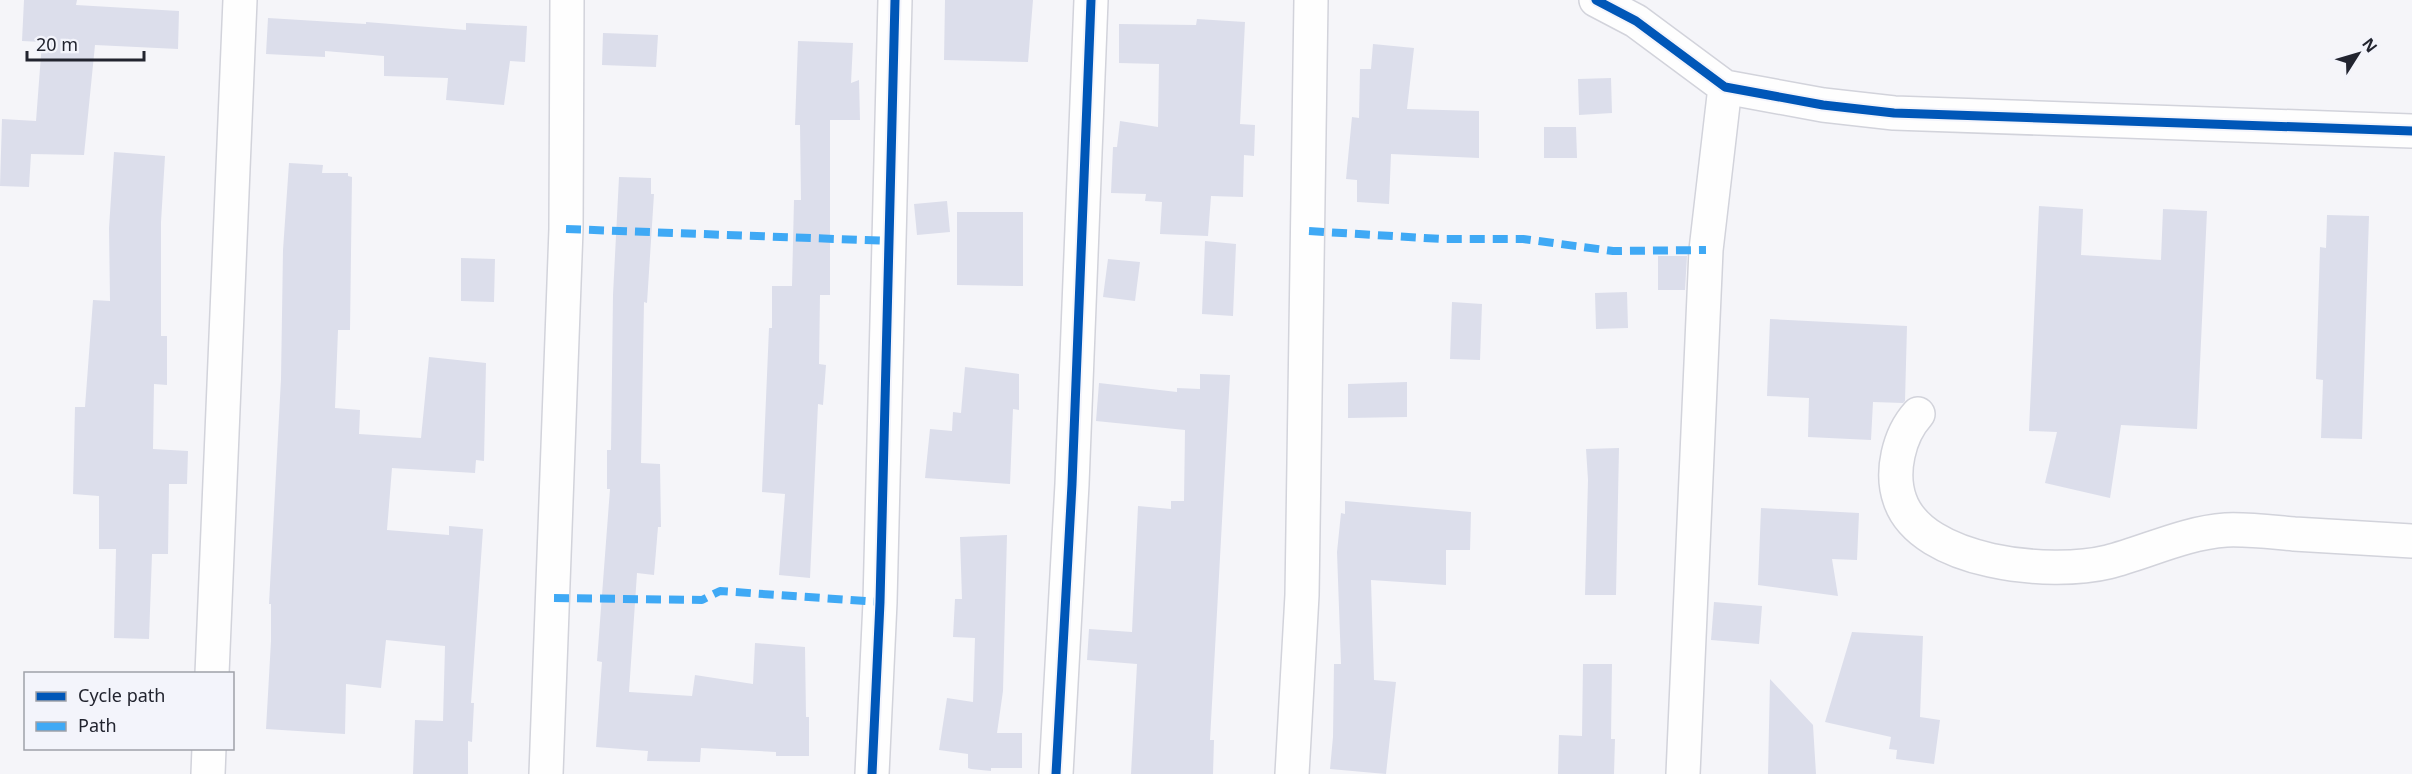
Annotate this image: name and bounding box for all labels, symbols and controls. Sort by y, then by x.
scale bar [27,24,144,62]
north arrow [2328,24,2388,84]
text: 20 m [36,32,78,56]
text: N [2357,33,2383,57]
legend [24,672,234,750]
text: Cycle path [78,683,165,707]
text: Path [78,713,117,737]

